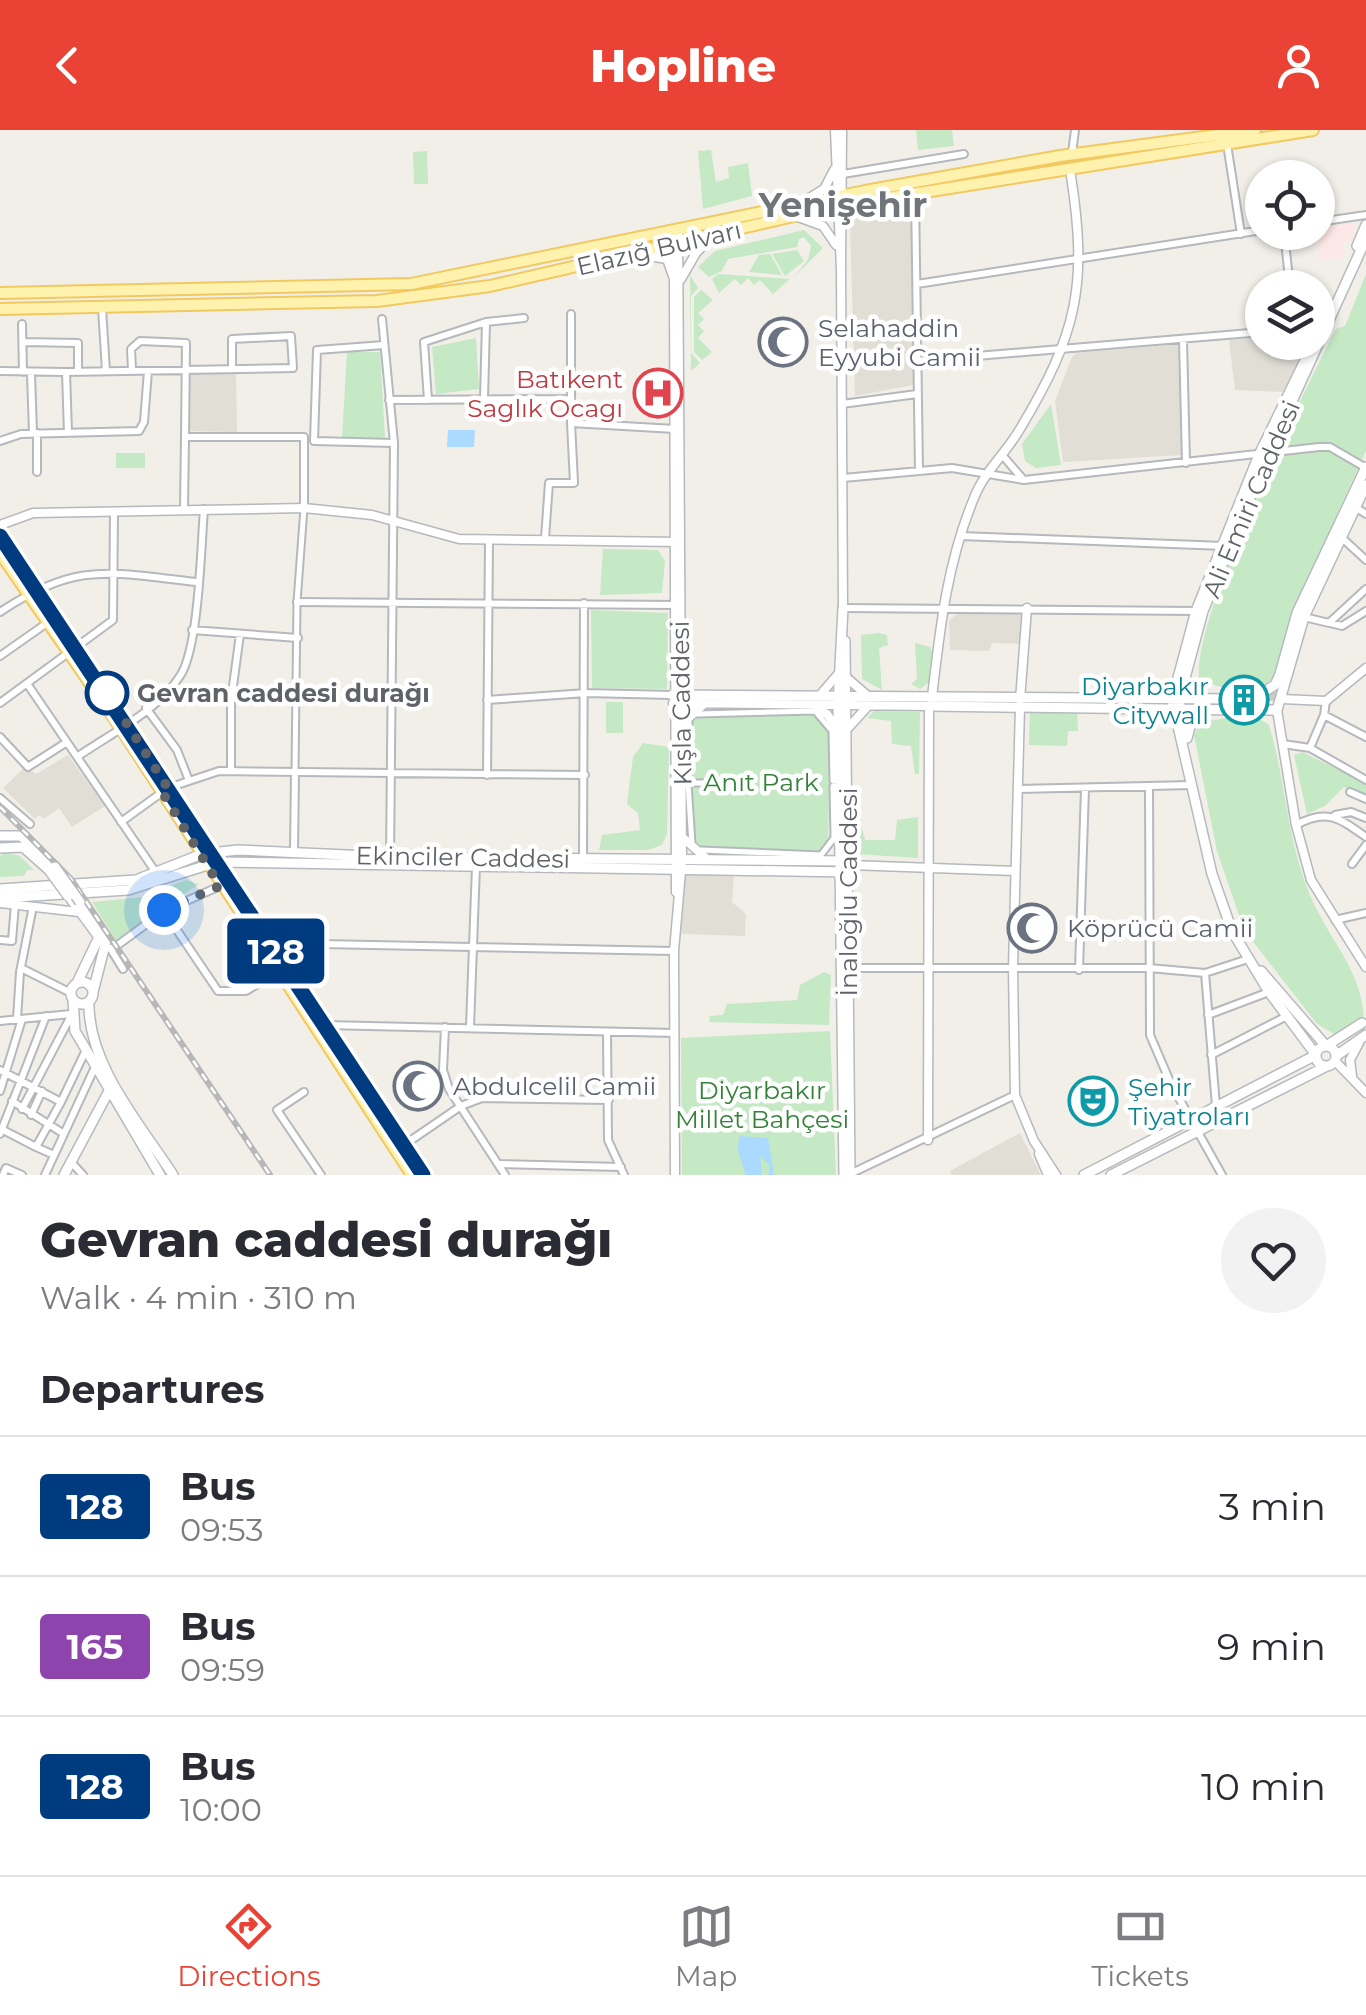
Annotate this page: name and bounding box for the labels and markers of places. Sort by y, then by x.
place label: Selahaddin Eyyubi Camii [818,313,981,372]
mosque icon: Selahaddin Eyyubi Camii [757,316,809,368]
place label: Batıkent Saglık Ocagı [467,364,623,423]
hospital icon: Batıkent Saglık Ocagı [632,367,684,419]
place label: Diyarbakır Citywall [1081,671,1209,730]
marker: Gevran caddesi durağı [86,672,128,714]
building icon: Diyarbakır Citywall [1218,674,1270,726]
place label: Gevran caddesi durağı [137,678,430,708]
mosque icon: Köprücü Camii [1006,902,1058,954]
place label: Köprücü Camii [1067,913,1253,943]
mosque icon: Abdulcelil Camii [392,1060,444,1112]
place label: Abdulcelil Camii [453,1071,656,1101]
place label: Şehir Tiyatroları [1128,1072,1250,1131]
theatre icon: Şehir Tiyatroları [1067,1075,1119,1127]

